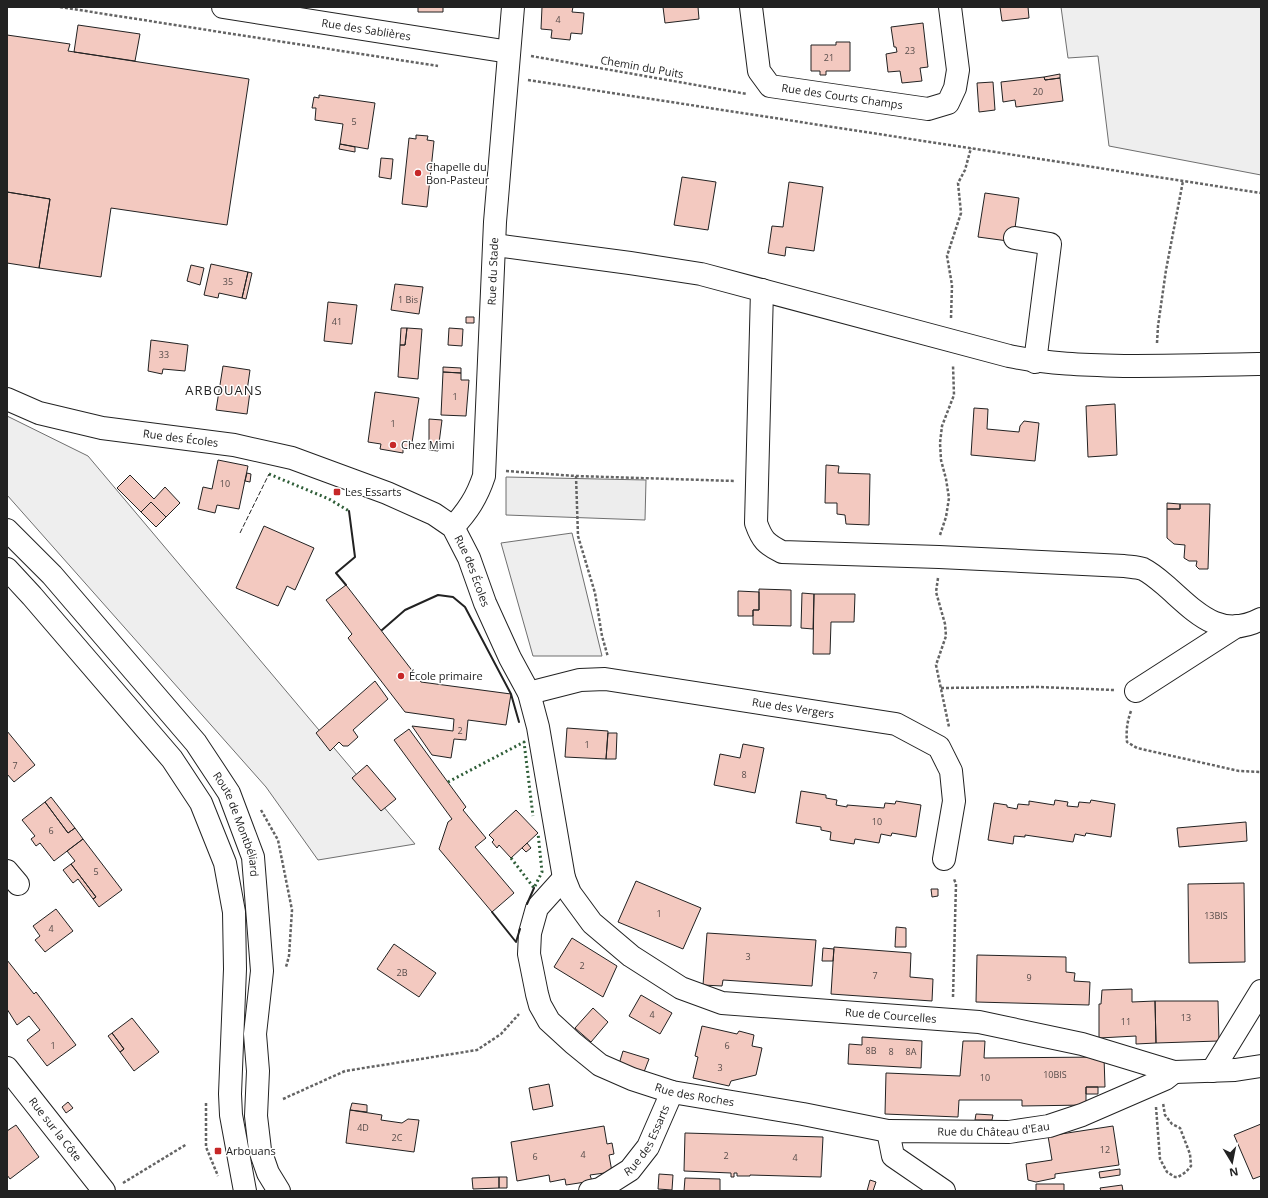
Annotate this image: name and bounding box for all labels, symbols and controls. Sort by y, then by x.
house number: 4 [555,13,561,26]
street label: Rue des Sablières [321,15,412,43]
house number: 23 [905,44,915,57]
house number: 21 [824,51,834,64]
street label: Chemin du Puits [599,52,685,81]
street label: Rue des Courts Champs [781,80,904,112]
house number: 20 [1033,85,1043,98]
house number: 5 [351,115,357,128]
place label: Chapelle du Bon-Pasteur [426,159,490,187]
marker: Chapelle du Bon-Pasteur [413,168,423,178]
street label: Rue du Stade [483,237,501,306]
house number: 35 [223,275,233,288]
house number: 1 Bis [398,293,418,306]
house number: 41 [332,315,342,328]
house number: 33 [159,348,169,361]
district label: ARBOUANS [185,381,263,399]
house number: 1 [452,390,458,403]
house number: 1 [390,417,396,430]
street label: Rue des Écoles [142,425,219,450]
place label: Chez Mimi [401,437,455,452]
marker: Chez Mimi [388,440,398,450]
house number: 10 [220,477,230,490]
place label: Les Essarts [345,484,401,499]
marker: Les Essarts [332,487,342,497]
street label: Rue des Écoles [451,532,494,609]
place label: École primaire [409,668,483,683]
marker: École primaire [396,671,406,681]
street label: Rue des Vergers [751,694,835,721]
house number: 2 [457,724,463,737]
house number: 1 [584,738,590,751]
house number: 7 [12,759,18,772]
house number: 8 [741,768,747,781]
street label: Route de Montbéliard [210,769,263,877]
house number: 10 [872,815,882,828]
house number: 6 [48,824,54,837]
house number: 5 [93,865,99,878]
house number: 1 [656,907,662,920]
house number: 13BIS [1204,909,1228,922]
house number: 4 [48,922,54,935]
house number: 3 [745,950,751,963]
house number: 2 [579,959,585,972]
house number: 2B [397,966,408,979]
house number: 7 [872,969,878,982]
house number: 9 [1026,971,1032,984]
street label: Rue de Courcelles [845,1004,937,1026]
house number: 4 [649,1008,655,1021]
house number: 13 [1181,1011,1191,1024]
house number: 11 [1121,1015,1131,1028]
house number: 1 [50,1039,56,1052]
house number: 6 [724,1039,730,1052]
house number: 8B [866,1044,877,1057]
house number: 8 [888,1045,894,1058]
house number: 8A [906,1045,917,1058]
house number: 3 [717,1061,723,1074]
house number: 10BIS [1043,1068,1067,1081]
house number: 10 [980,1071,990,1084]
street label: Rue des Roches [653,1079,735,1109]
street label: Rue sur la Côte [26,1094,86,1164]
street label: Rue des Essarts [621,1102,672,1179]
street label: Rue du Château d'Eau [937,1118,1051,1139]
house number: 4D [357,1121,369,1134]
house number: 2C [392,1131,403,1144]
north arrow [1212,1142,1252,1182]
place label: Arbouans [226,1143,276,1158]
house number: 12 [1100,1143,1110,1156]
marker: Arbouans [213,1146,223,1156]
house number: 4 [580,1148,586,1161]
house number: 2 [723,1149,729,1162]
house number: 6 [532,1150,538,1163]
house number: 4 [792,1151,798,1164]
text: N [1228,1164,1240,1181]

